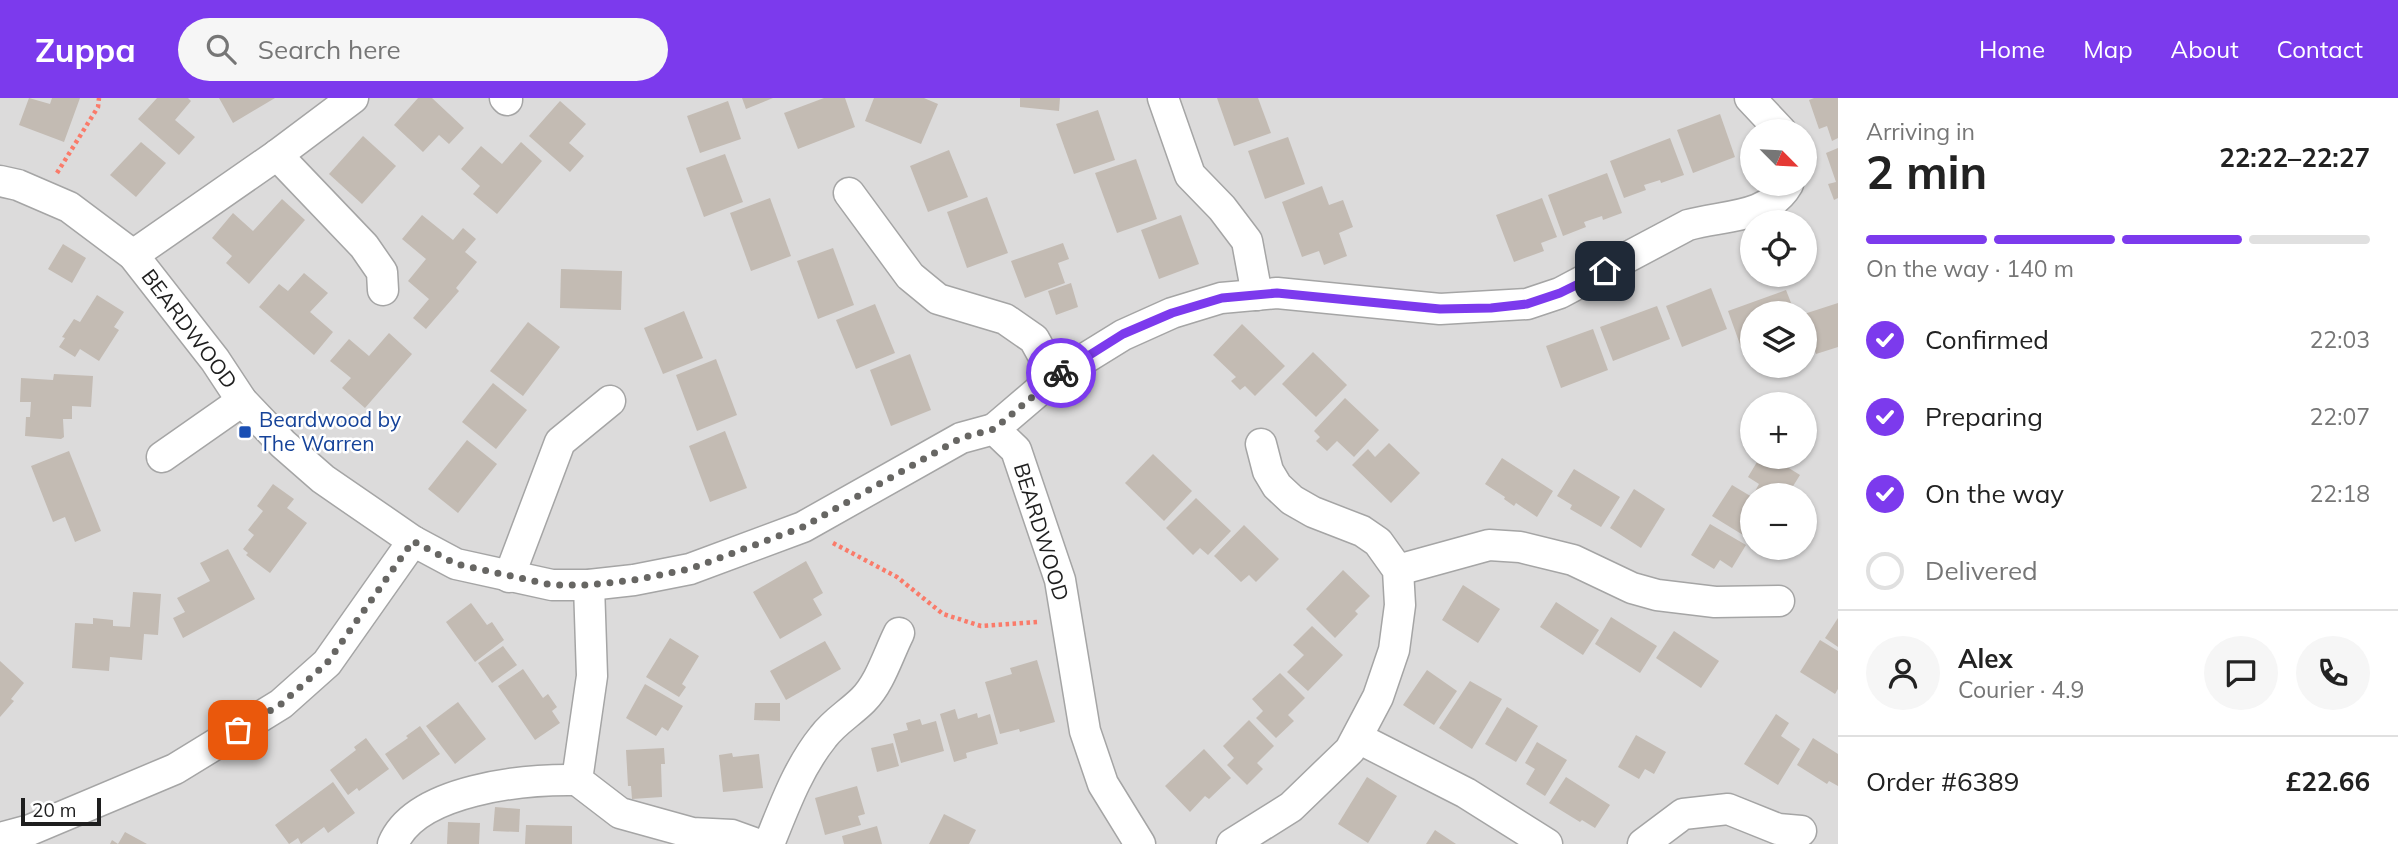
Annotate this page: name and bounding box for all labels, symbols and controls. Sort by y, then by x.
search box [178,18,668,81]
text: Zuppa [35,29,136,70]
icon: search [202,30,240,68]
text: Search here [258,33,401,66]
text: Home [1979,34,2045,64]
text: Map [2083,34,2133,64]
text: About [2171,34,2239,64]
text: Contact [2277,34,2363,64]
text: Arriving in [1866,117,1975,146]
north arrow [1740,119,1816,196]
map controls [1740,119,1817,560]
text: 22:22–22:27 [2219,141,2370,174]
text: 2 min [1866,143,1987,201]
button: locate [1740,210,1817,287]
pin [1575,241,1635,301]
icon: home [1586,252,1624,290]
text: On the way · 140 m [1866,254,2074,283]
street label: BEARDWOOD [136,264,243,393]
button: layers [1740,301,1817,378]
icon: check [1866,321,1904,359]
text: Confirmed [1925,323,2049,356]
text: 22:03 [2310,325,2370,354]
courier [1026,338,1096,408]
icon: bike [1042,354,1080,392]
button: + [1740,392,1817,469]
icon: check [1866,398,1904,436]
text: Preparing [1925,400,2043,433]
text: 22:07 [2310,402,2370,431]
place label: Beardwood by The Warren [259,406,401,456]
marker: Beardwood by The Warren [237,424,253,440]
street label: BEARDWOOD [1009,460,1075,604]
icon: check [1866,475,1904,513]
text: On the way [1925,477,2064,510]
text: 22:18 [2310,479,2370,508]
button: − [1740,483,1817,560]
text: Delivered [1925,554,2038,587]
button: person [1866,636,1940,710]
button: chat [2204,636,2278,710]
button: phone [2296,636,2370,710]
text: Alex [1958,642,2013,675]
text: Courier · 4.9 [1958,675,2084,704]
pin [208,700,268,760]
icon: bag [219,711,257,749]
text: Order #6389 [1866,765,2019,798]
text: £22.66 [2286,765,2370,798]
scale bar [21,795,102,827]
text: 20 m [32,798,76,822]

